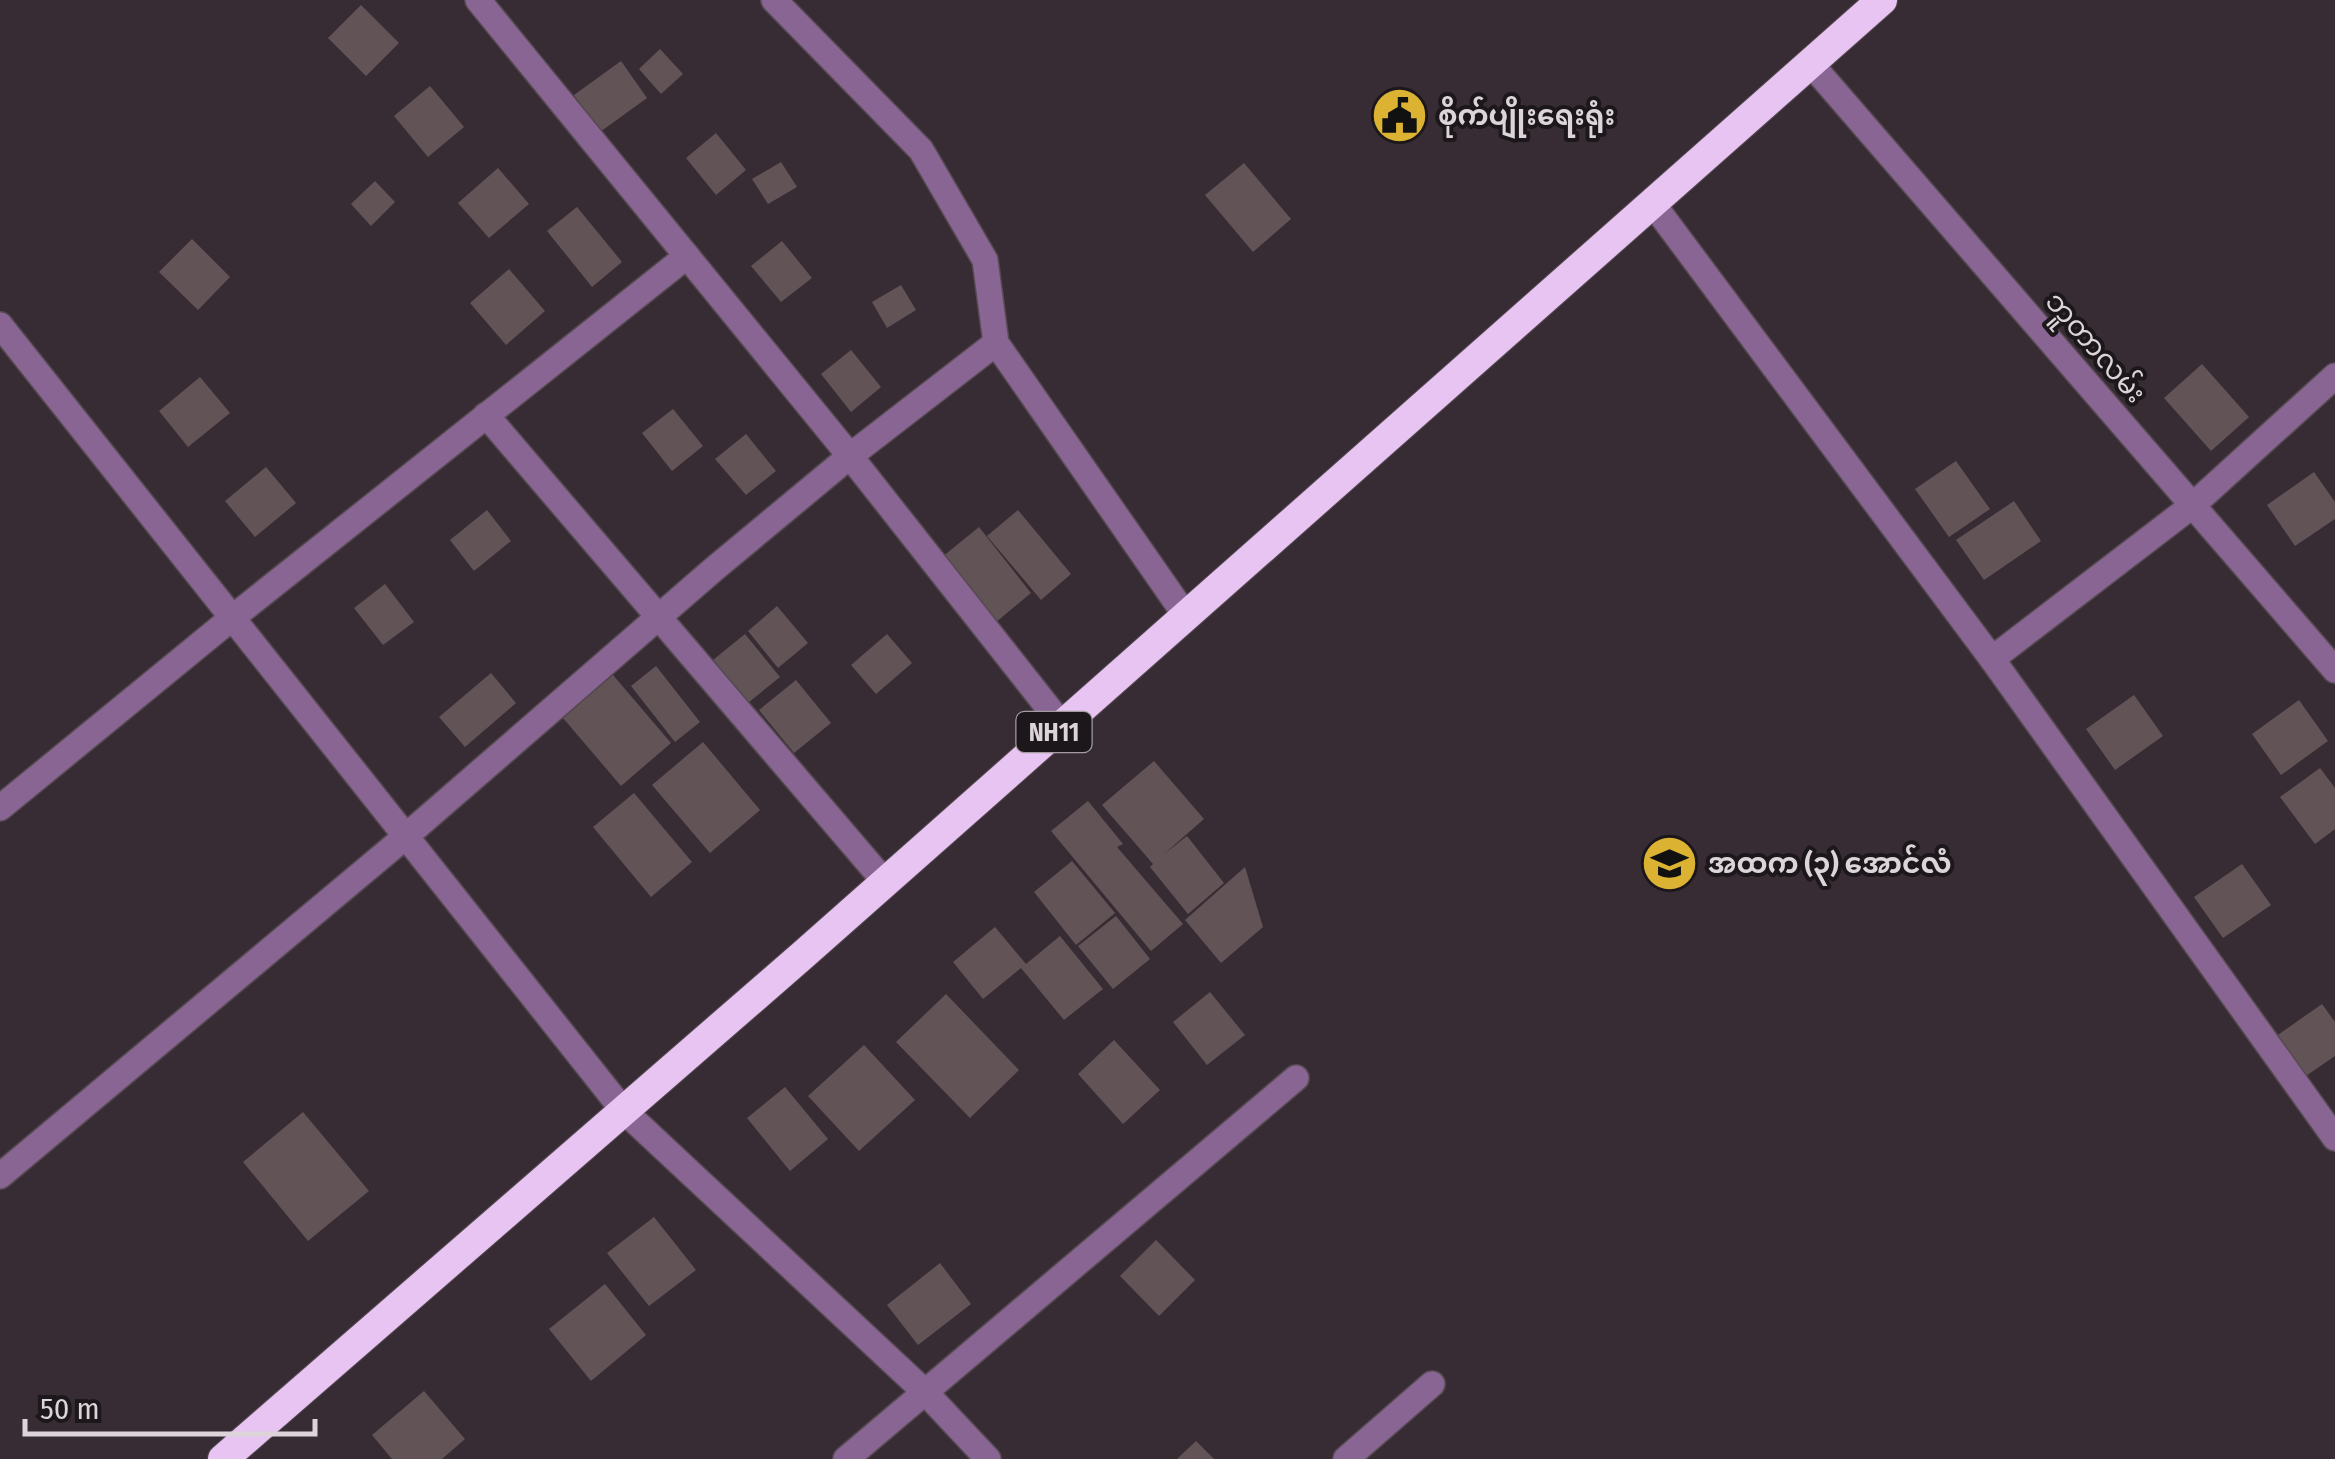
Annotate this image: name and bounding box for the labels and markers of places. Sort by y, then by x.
public building icon: စိုက်ပျိုးရေးရုံး [1369,85,1429,145]
place label: စိုက်ပျိုးရေးရုံး [1438,96,1615,139]
school or university icon: အထက (၃) အောင်လံ [1639,833,1699,893]
place label: အထက (၃) အောင်လံ [1708,844,1952,886]

